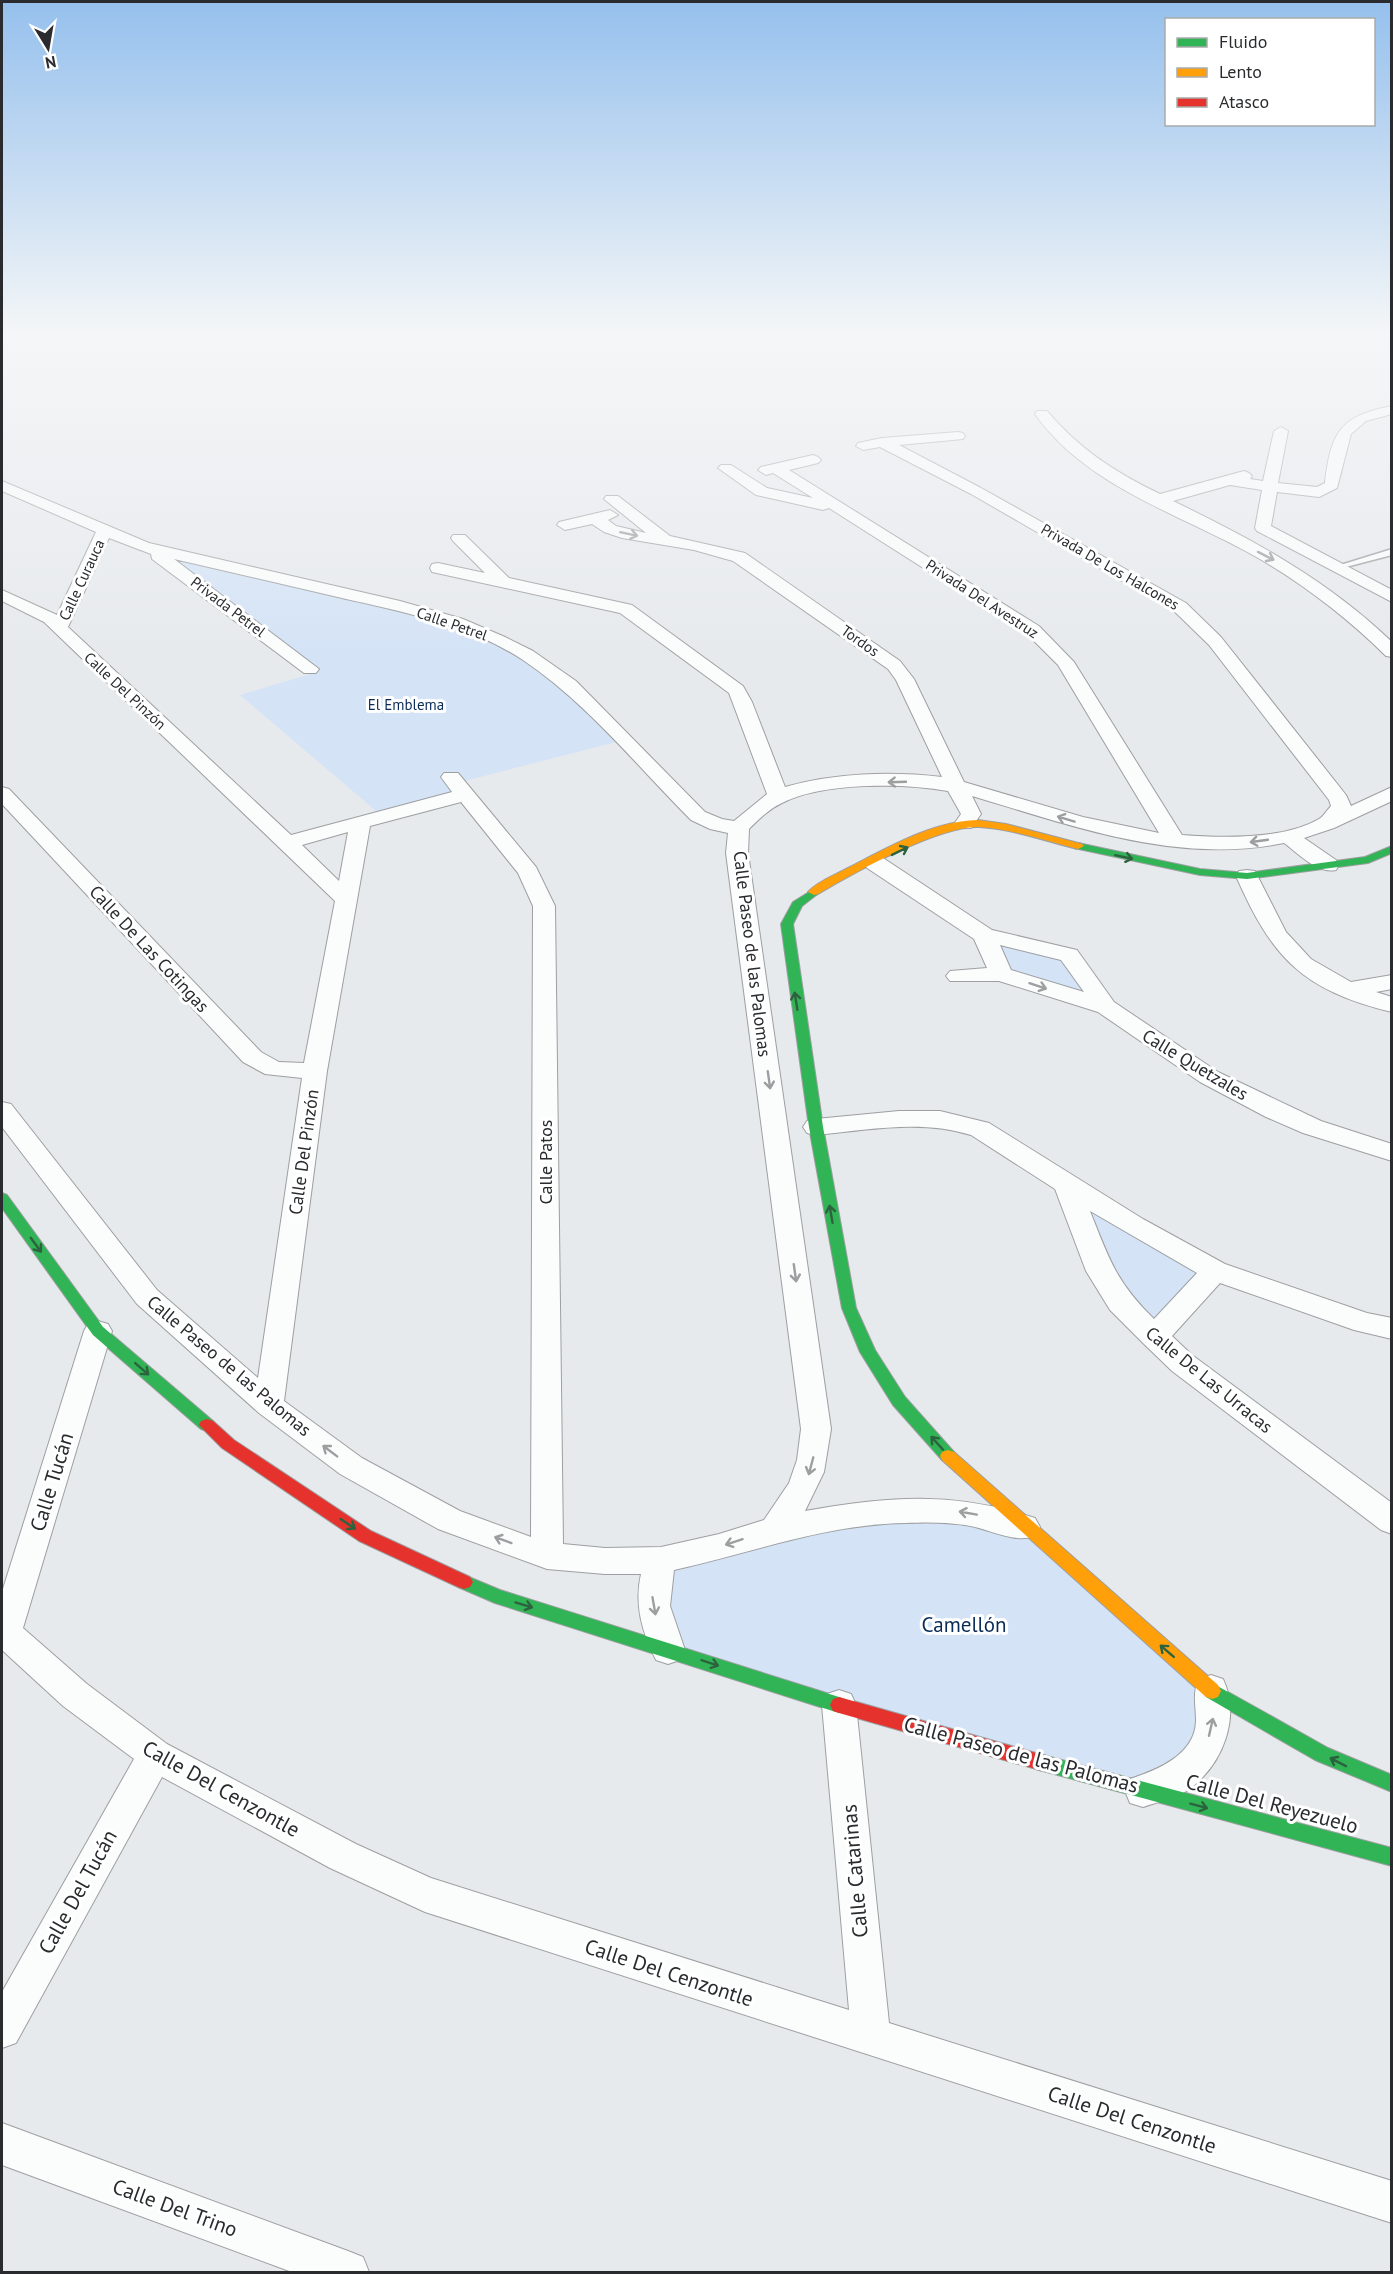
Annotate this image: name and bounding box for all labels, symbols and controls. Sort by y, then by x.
north arrow [18,18,78,78]
legend [1165,18,1375,126]
text: Fluido [1219,30,1267,53]
text: N [44,52,58,74]
text: Lento [1219,60,1262,83]
text: Atasco [1219,90,1269,113]
street label: Privada De Los Halcones [1038,519,1183,614]
one-way arrow [619,529,638,541]
street label: Calle Curauca [54,536,109,623]
one-way arrow [1257,550,1274,562]
street label: Privada Del Avestruz [922,555,1042,642]
street label: Privada Petrel [187,572,270,641]
street label: Calle Petrel [414,603,491,645]
street label: Tordos [838,621,883,660]
street label: Calle Del Pinzón [80,648,170,733]
park label: El Emblema [368,695,444,714]
one-way arrow [888,776,908,787]
one-way arrow [1057,813,1076,824]
one-way arrow [1249,836,1269,847]
one-way arrow [890,844,908,856]
street label: Calle Paseo de las Palomas [728,850,777,1058]
one-way arrow [1114,851,1133,863]
street label: Calle De Las Cotingas [84,880,214,1017]
one-way arrow [1028,981,1047,992]
one-way arrow [791,991,802,1011]
street label: Calle Quetzales [1138,1024,1252,1105]
one-way arrow [763,1070,774,1090]
street label: Calle Del Pinzón [283,1088,324,1216]
street label: Calle Patos [534,1120,557,1204]
one-way arrow [826,1204,837,1224]
one-way arrow [30,1237,42,1253]
one-way arrow [790,1263,801,1283]
street label: Calle Paseo de las Palomas [143,1290,316,1441]
street label: Calle De Las Urracas [1141,1321,1278,1438]
one-way arrow [134,1362,149,1376]
street label: Calle Tucán [24,1429,79,1535]
one-way arrow [930,1436,944,1451]
one-way arrow [323,1444,339,1457]
one-way arrow [805,1457,817,1476]
one-way arrow [958,1508,978,1519]
one-way arrow [339,1518,355,1530]
one-way arrow [494,1533,513,1544]
one-way arrow [725,1537,744,1548]
one-way arrow [649,1596,660,1615]
one-way arrow [514,1600,533,1611]
park label: Camellón [922,1611,1006,1638]
one-way arrow [1160,1644,1175,1658]
one-way arrow [700,1659,719,1670]
street label: Calle Paseo de las Palomas [901,1710,1141,1799]
one-way arrow [1205,1718,1217,1737]
street label: Calle Del Cenzontle [138,1734,305,1843]
one-way arrow [1329,1756,1347,1767]
street label: Calle Del Reyezuelo [1183,1768,1361,1839]
one-way arrow [1189,1801,1208,1813]
street label: Calle Catarinas [835,1803,874,1939]
street label: Calle Del Tucán [32,1825,123,1959]
street label: Calle Del Cenzontle [581,1933,757,2013]
street label: Calle Del Cenzontle [1044,2080,1220,2160]
street label: Calle Del Trino [109,2172,241,2243]

